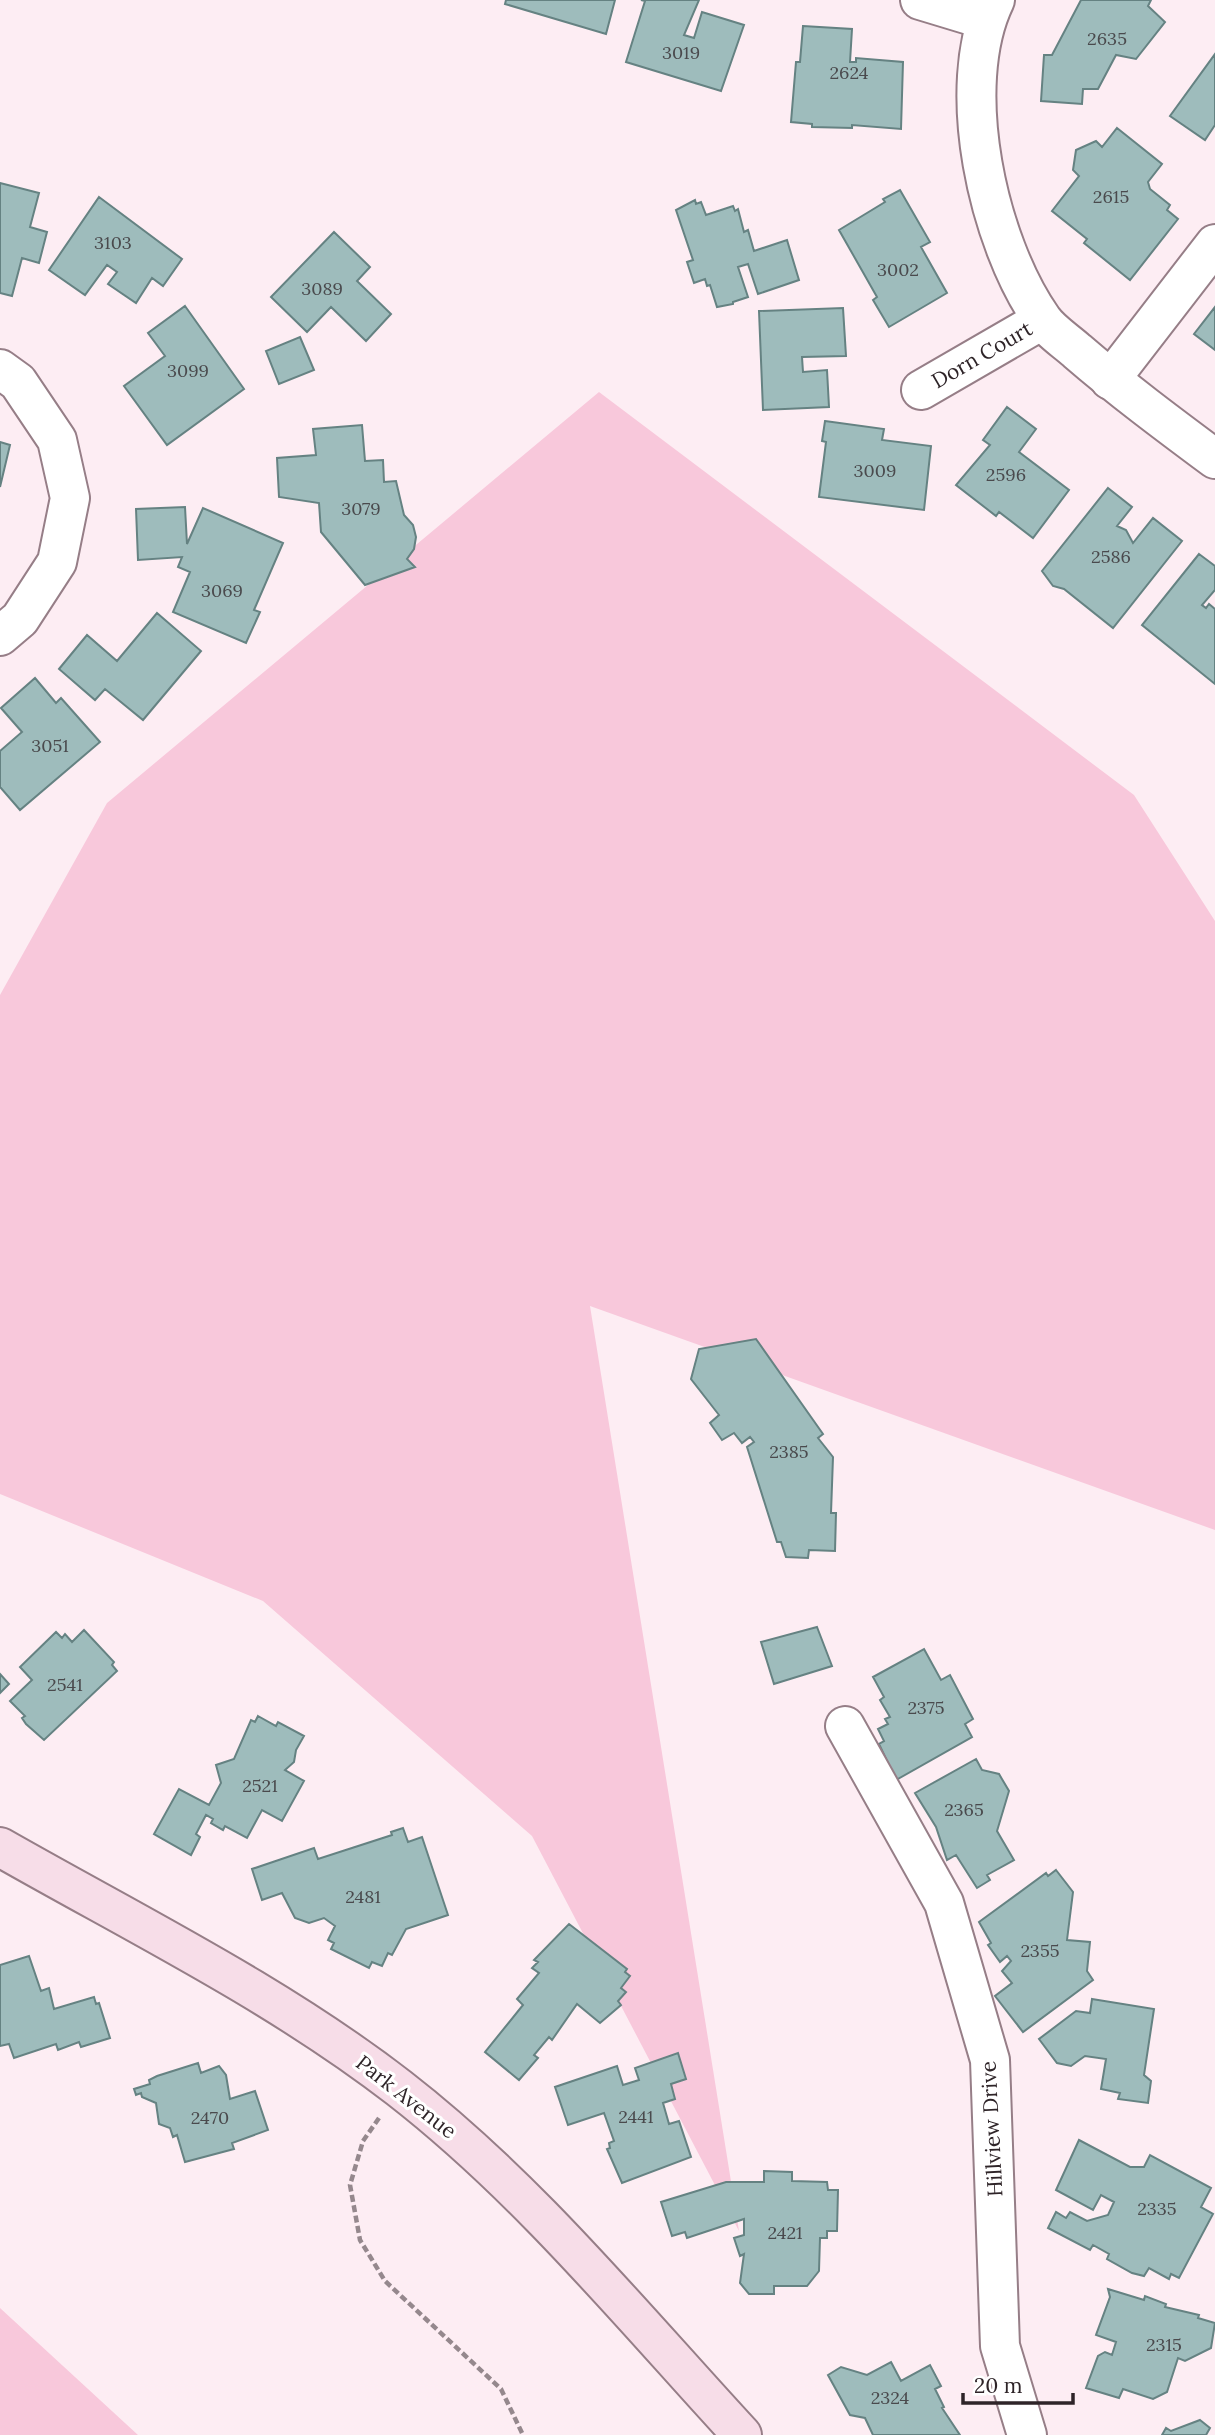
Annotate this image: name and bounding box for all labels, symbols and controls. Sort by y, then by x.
house number: 2635 [1087,27,1127,50]
house number: 3019 [662,41,700,64]
house number: 2624 [829,61,869,84]
house number: 2615 [1093,185,1129,208]
house number: 3103 [94,231,132,254]
house number: 3002 [877,258,919,281]
house number: 3089 [301,277,343,300]
street label: Dorn Court [926,314,1038,394]
house number: 3099 [167,359,209,382]
house number: 3009 [854,459,896,482]
house number: 2596 [986,463,1026,486]
house number: 3079 [341,497,381,520]
house number: 2586 [1091,545,1131,568]
house number: 3069 [201,579,243,602]
house number: 3051 [31,734,69,757]
house number: 2385 [769,1440,809,1463]
house number: 2541 [47,1673,83,1696]
house number: 2375 [907,1696,945,1719]
house number: 2521 [242,1774,278,1797]
house number: 2365 [944,1798,984,1821]
house number: 2481 [345,1885,381,1908]
house number: 2355 [1020,1939,1060,1962]
street label: Park Avenue [351,2049,462,2144]
street label: Hillview Drive [974,2060,1009,2198]
house number: 2441 [618,2105,654,2128]
house number: 2470 [191,2106,229,2129]
house number: 2335 [1137,2197,1177,2220]
house number: 2421 [767,2221,803,2244]
house number: 2315 [1146,2333,1182,2356]
scale bar [963,2362,1073,2406]
text: 20 m [974,2372,1023,2399]
house number: 2324 [871,2386,909,2409]

